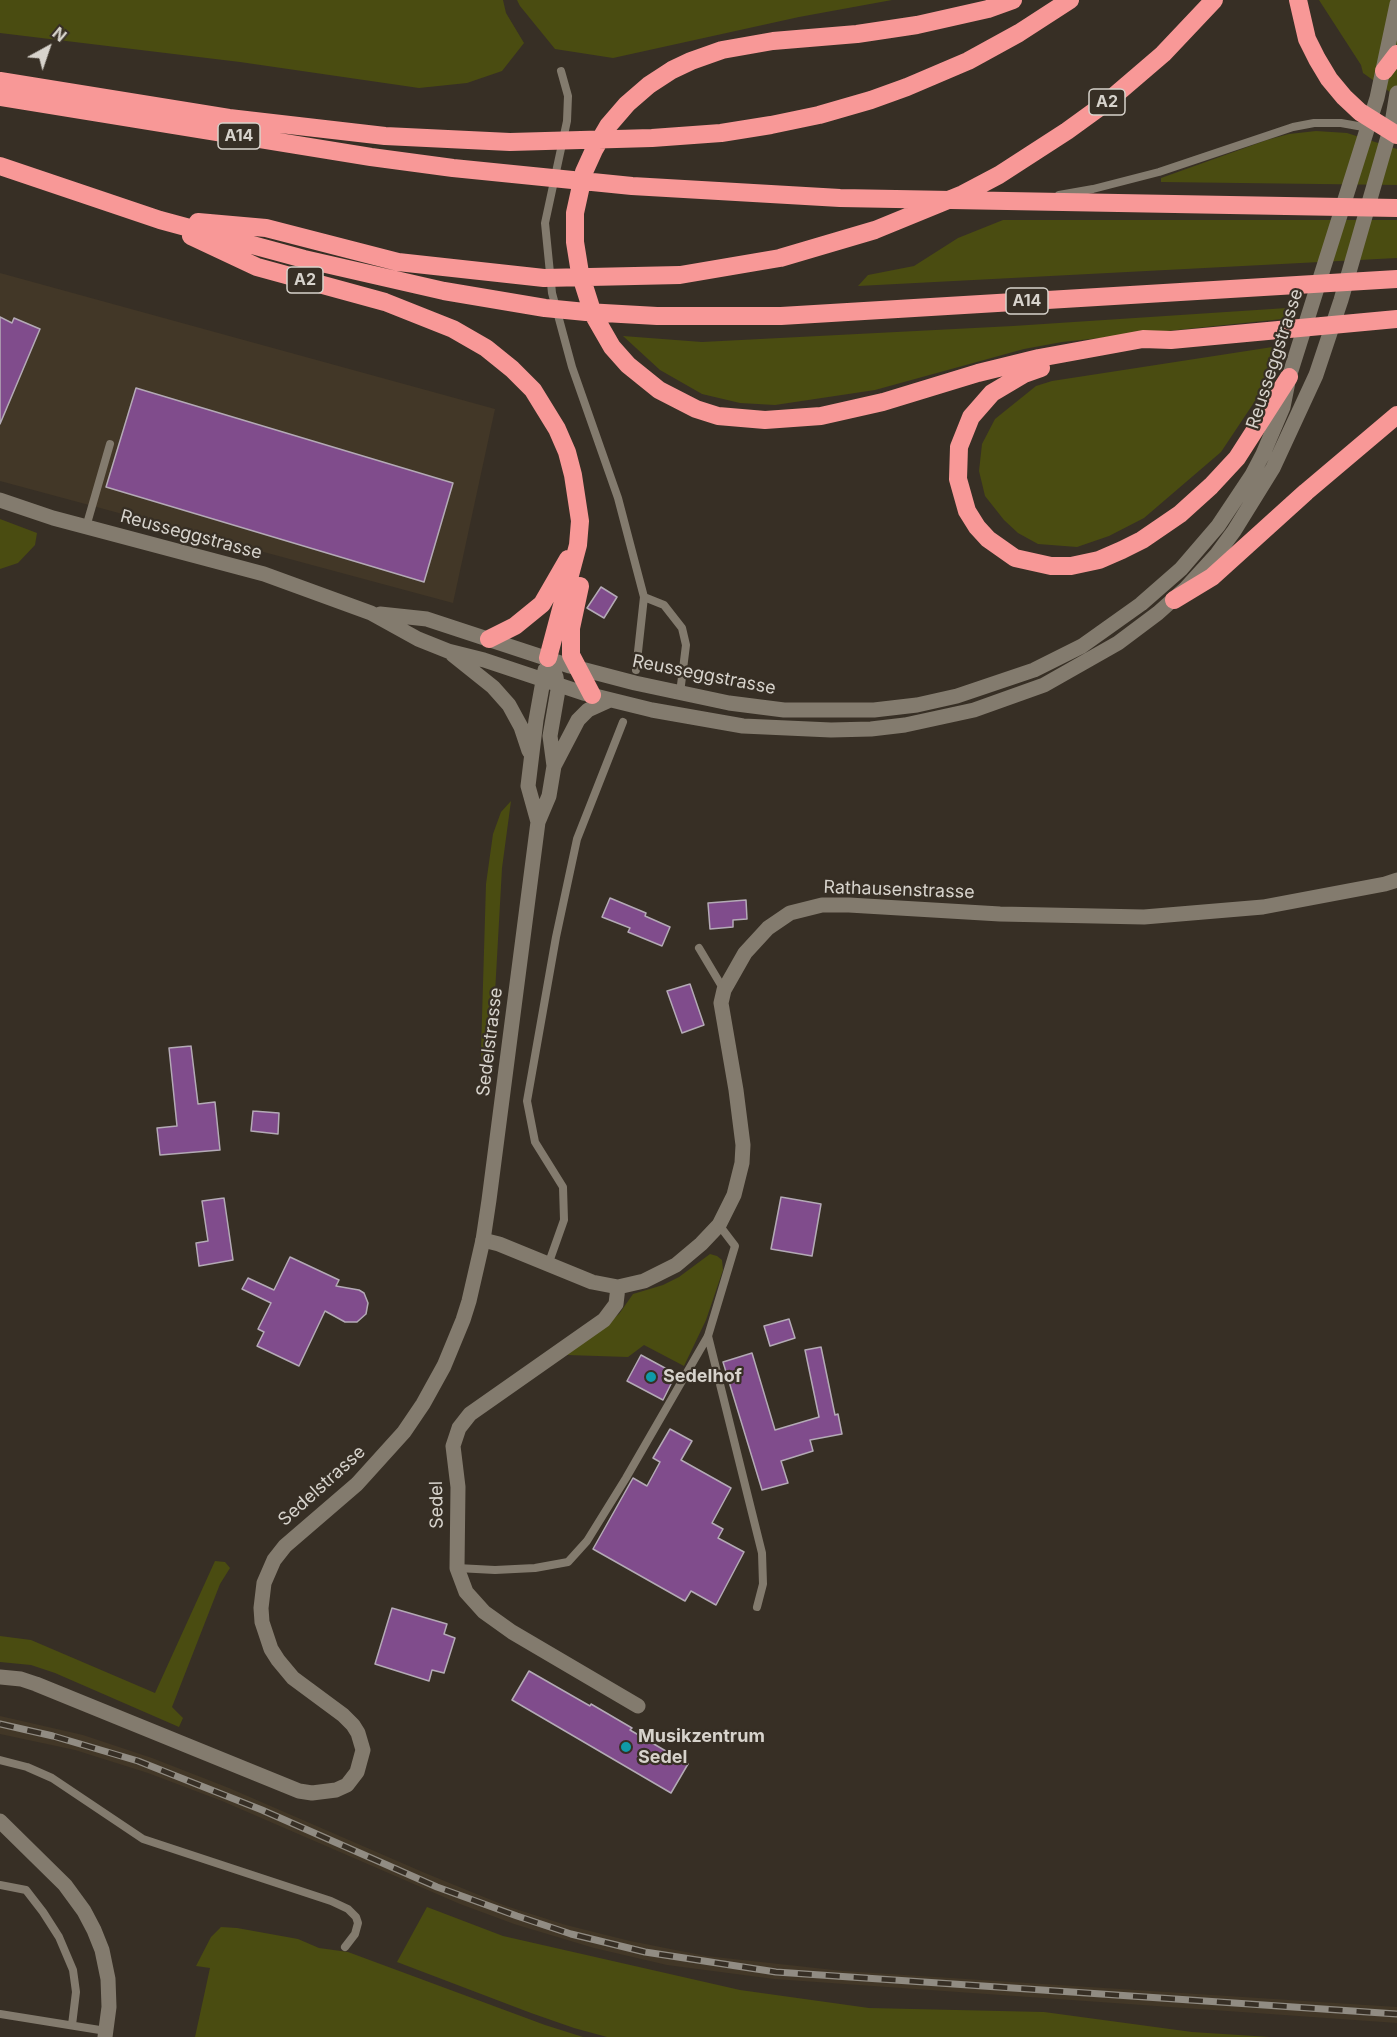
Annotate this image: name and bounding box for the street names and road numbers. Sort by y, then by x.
road number: A2 [1089,89,1125,115]
road number: A14 [218,123,260,149]
road number: A2 [287,267,323,293]
street label: Reusseggstrasse [1242,286,1308,432]
road number: A14 [1006,288,1048,314]
street label: Reusseggstrasse [118,506,264,564]
street label: Reusseggstrasse [630,650,778,700]
street label: Rathausenstrasse [823,877,975,903]
street label: Sedelstrasse [473,986,507,1098]
street label: Sedelstrasse [274,1441,370,1531]
street label: Sedel [426,1481,448,1529]

